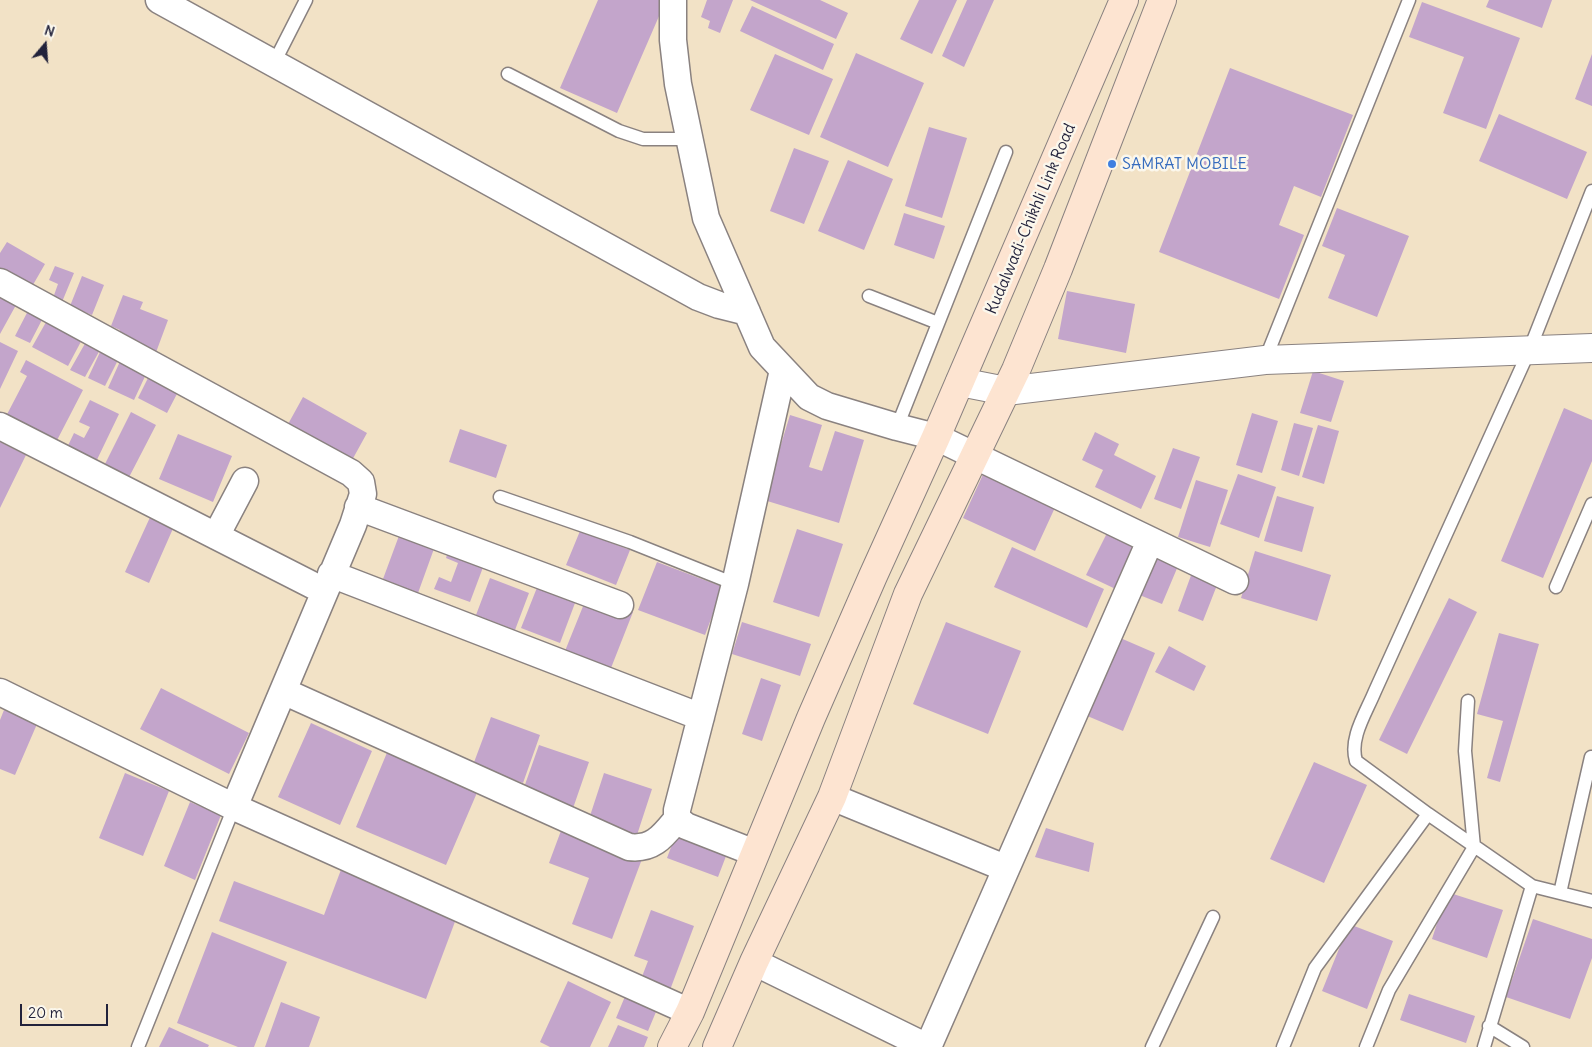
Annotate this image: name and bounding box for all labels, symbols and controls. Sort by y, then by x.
north arrow [20,20,70,70]
text: N [42,21,57,41]
street label: Kudalwadi-Chikhli Link Road [982,121,1080,317]
place label: SAMRAT MOBILE [1122,154,1247,174]
marker: SAMRAT MOBILE [1106,158,1118,170]
scale bar [22,994,110,1026]
text: 20 m [28,1003,63,1022]

